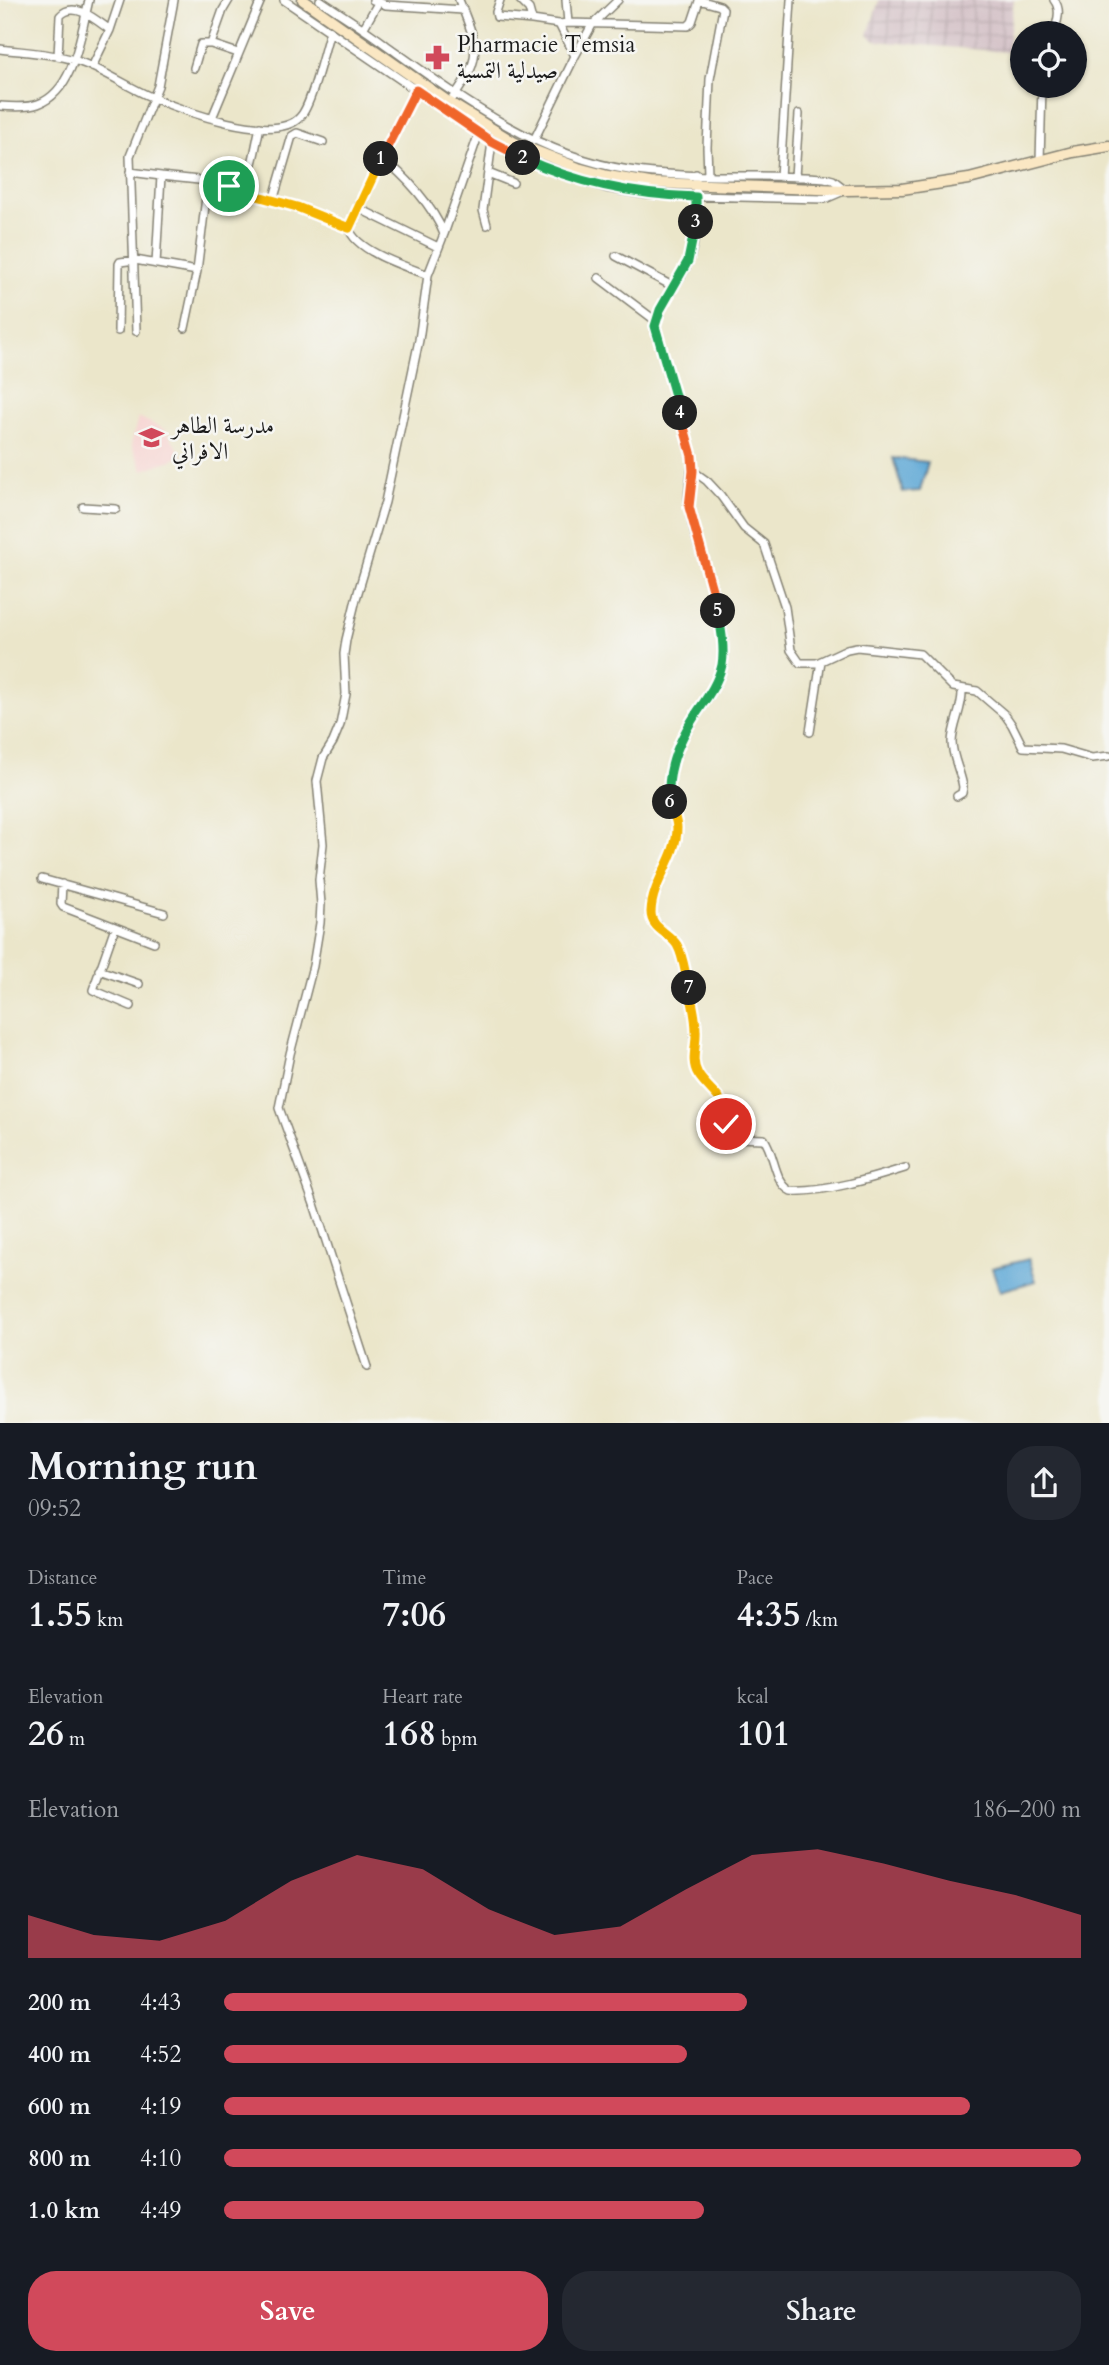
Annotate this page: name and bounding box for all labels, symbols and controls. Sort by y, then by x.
map controls [1010,21,1087,98]
button: locate [1010,21,1087,98]
place label: Pharmacie Temsia صيدلية التمسية [457,29,635,86]
pharmacy icon: Pharmacie Temsia صيدلية التمسية [423,43,451,71]
pin: 2 [505,140,540,176]
pin: 1 [364,142,398,176]
text: 2 [518,144,527,170]
text: 1 [376,145,385,171]
pin [199,156,259,216]
icon: arrive [210,167,248,205]
pin: 3 [678,204,714,240]
text: 3 [691,208,700,234]
pin: 4 [662,396,698,430]
text: 4 [675,399,684,425]
place label: مدرسة الطاهر الافراني [170,410,274,470]
school or university icon: مدرسة الطاهر الافراني [138,424,166,452]
pin: 5 [700,594,736,628]
text: 5 [713,597,722,623]
pin: 6 [652,784,688,820]
text: 6 [665,788,674,814]
pin: 7 [672,970,706,1006]
text: 7 [684,974,693,1000]
pin [696,1094,756,1154]
icon: check [707,1105,745,1143]
text: Morning run [28,1441,258,1493]
button: share [1007,1446,1081,1520]
text: 09:52 [28,1493,81,1524]
text: Distance [28,1565,97,1591]
text: Time [382,1565,426,1591]
text: Pace [737,1565,773,1591]
text: 1.55 [28,1591,92,1639]
text: 7:06 [382,1591,446,1639]
text: 4:35 [737,1591,801,1639]
text: km [92,1607,123,1633]
text: /km [801,1607,838,1633]
text: Elevation [28,1684,103,1710]
text: Heart rate [382,1684,463,1710]
text: kcal [737,1684,769,1710]
text: 26 [28,1710,64,1758]
text: 168 [382,1710,436,1758]
text: 101 [737,1710,790,1758]
text: m [64,1726,85,1752]
text: bpm [436,1726,478,1752]
text: Elevation [28,1794,119,1825]
text: 186–200 m [972,1794,1081,1825]
text: 200 m [28,1987,91,2018]
text: 4:43 [140,1987,181,2018]
text: 400 m [28,2039,91,2070]
text: 4:52 [140,2039,181,2070]
text: 600 m [28,2091,91,2122]
text: 4:19 [140,2091,181,2122]
text: 800 m [28,2143,91,2174]
text: 4:10 [140,2143,181,2174]
text: 1.0 km [28,2195,100,2226]
text: 4:49 [140,2195,181,2226]
button: Save [28,2271,548,2351]
button: Share [562,2271,1081,2351]

